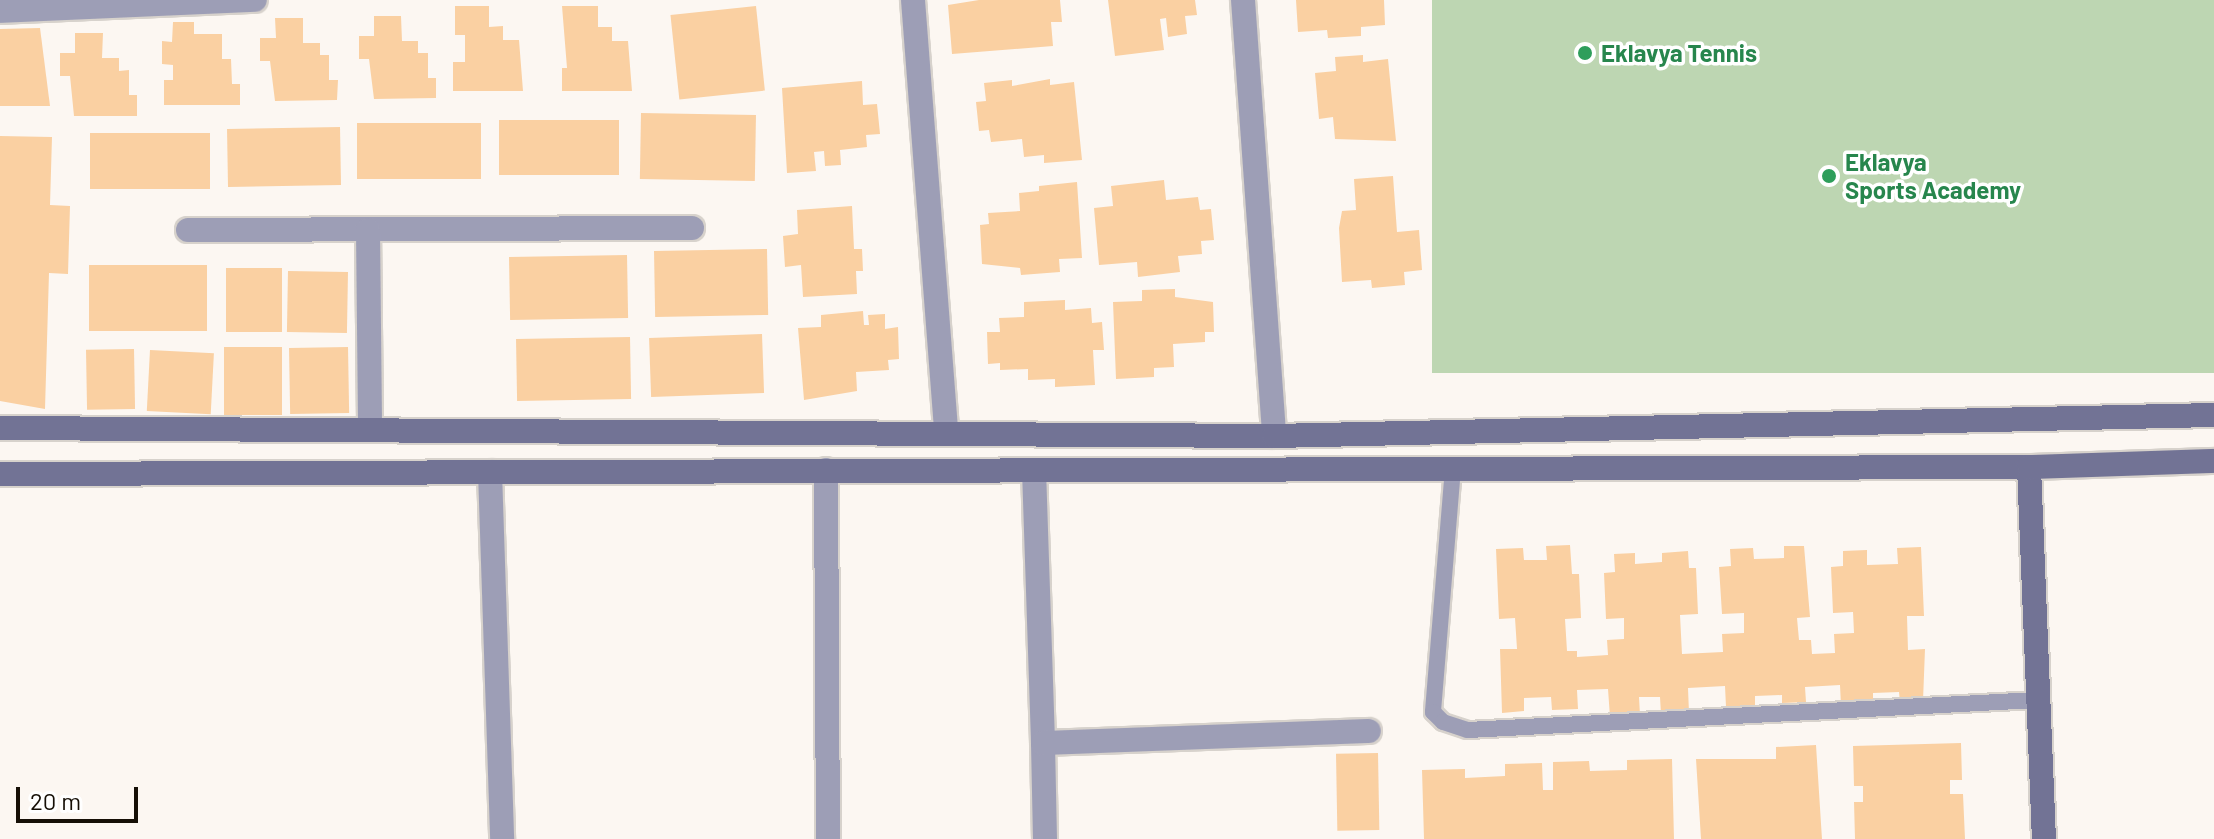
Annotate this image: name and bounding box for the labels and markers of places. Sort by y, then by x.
place label: Eklavya Tennis [1601,39,1757,67]
marker: Eklavya Tennis [1576,44,1594,62]
place label: Eklavya Sports Academy [1845,148,2021,204]
marker: Eklavya Sports Academy [1820,167,1838,185]

